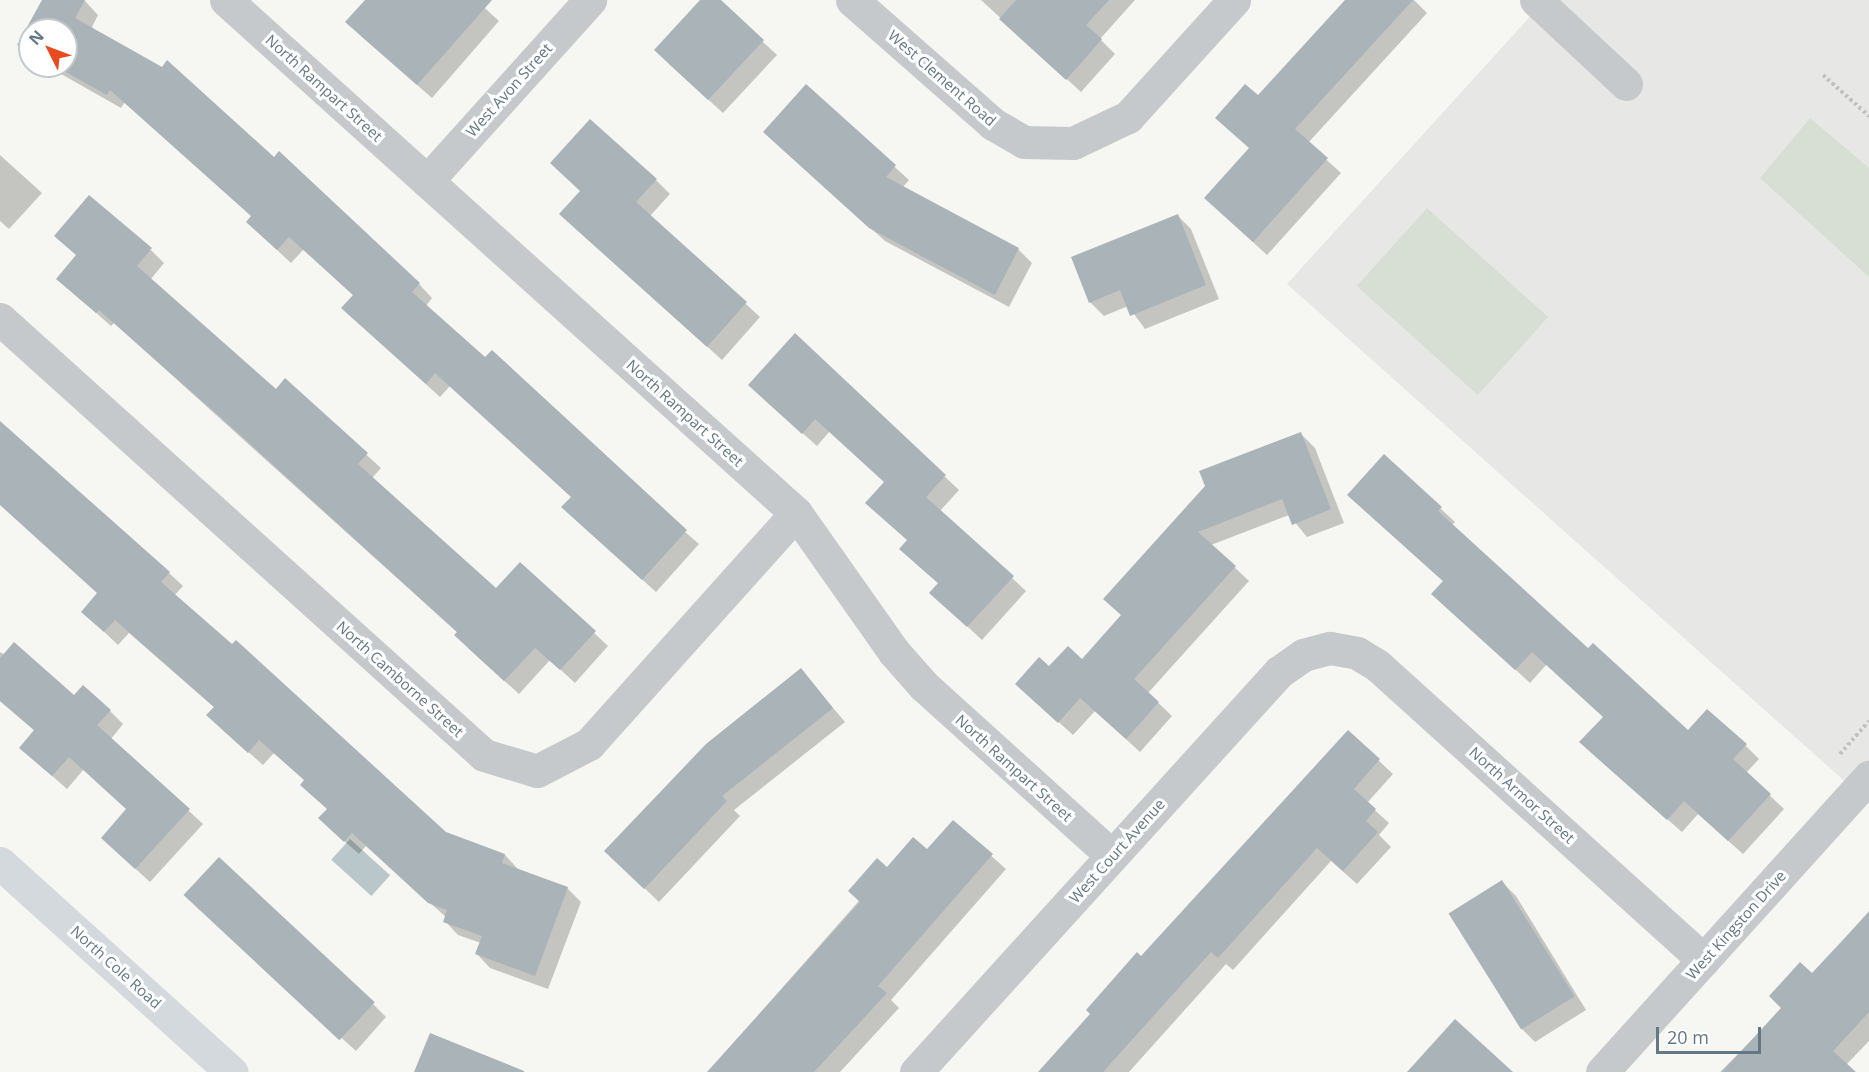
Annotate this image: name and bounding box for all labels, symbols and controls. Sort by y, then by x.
north arrow [18,18,78,78]
text: N [24,25,49,49]
street label: West Clement Road [884,26,1000,130]
street label: North Rampart Street [262,31,386,145]
street label: West Avon Street [462,40,556,140]
street label: North Rampart Street [623,356,747,470]
street label: North Camborne Street [333,617,467,741]
street label: North Rampart Street [952,711,1076,825]
street label: North Armor Street [1466,743,1578,847]
street label: West Court Avenue [1066,795,1168,907]
street label: West Kingston Drive [1682,867,1790,983]
street label: North Cole Road [67,922,165,1012]
scale bar [1659,1015,1764,1053]
text: 20 m [1667,1025,1709,1049]

